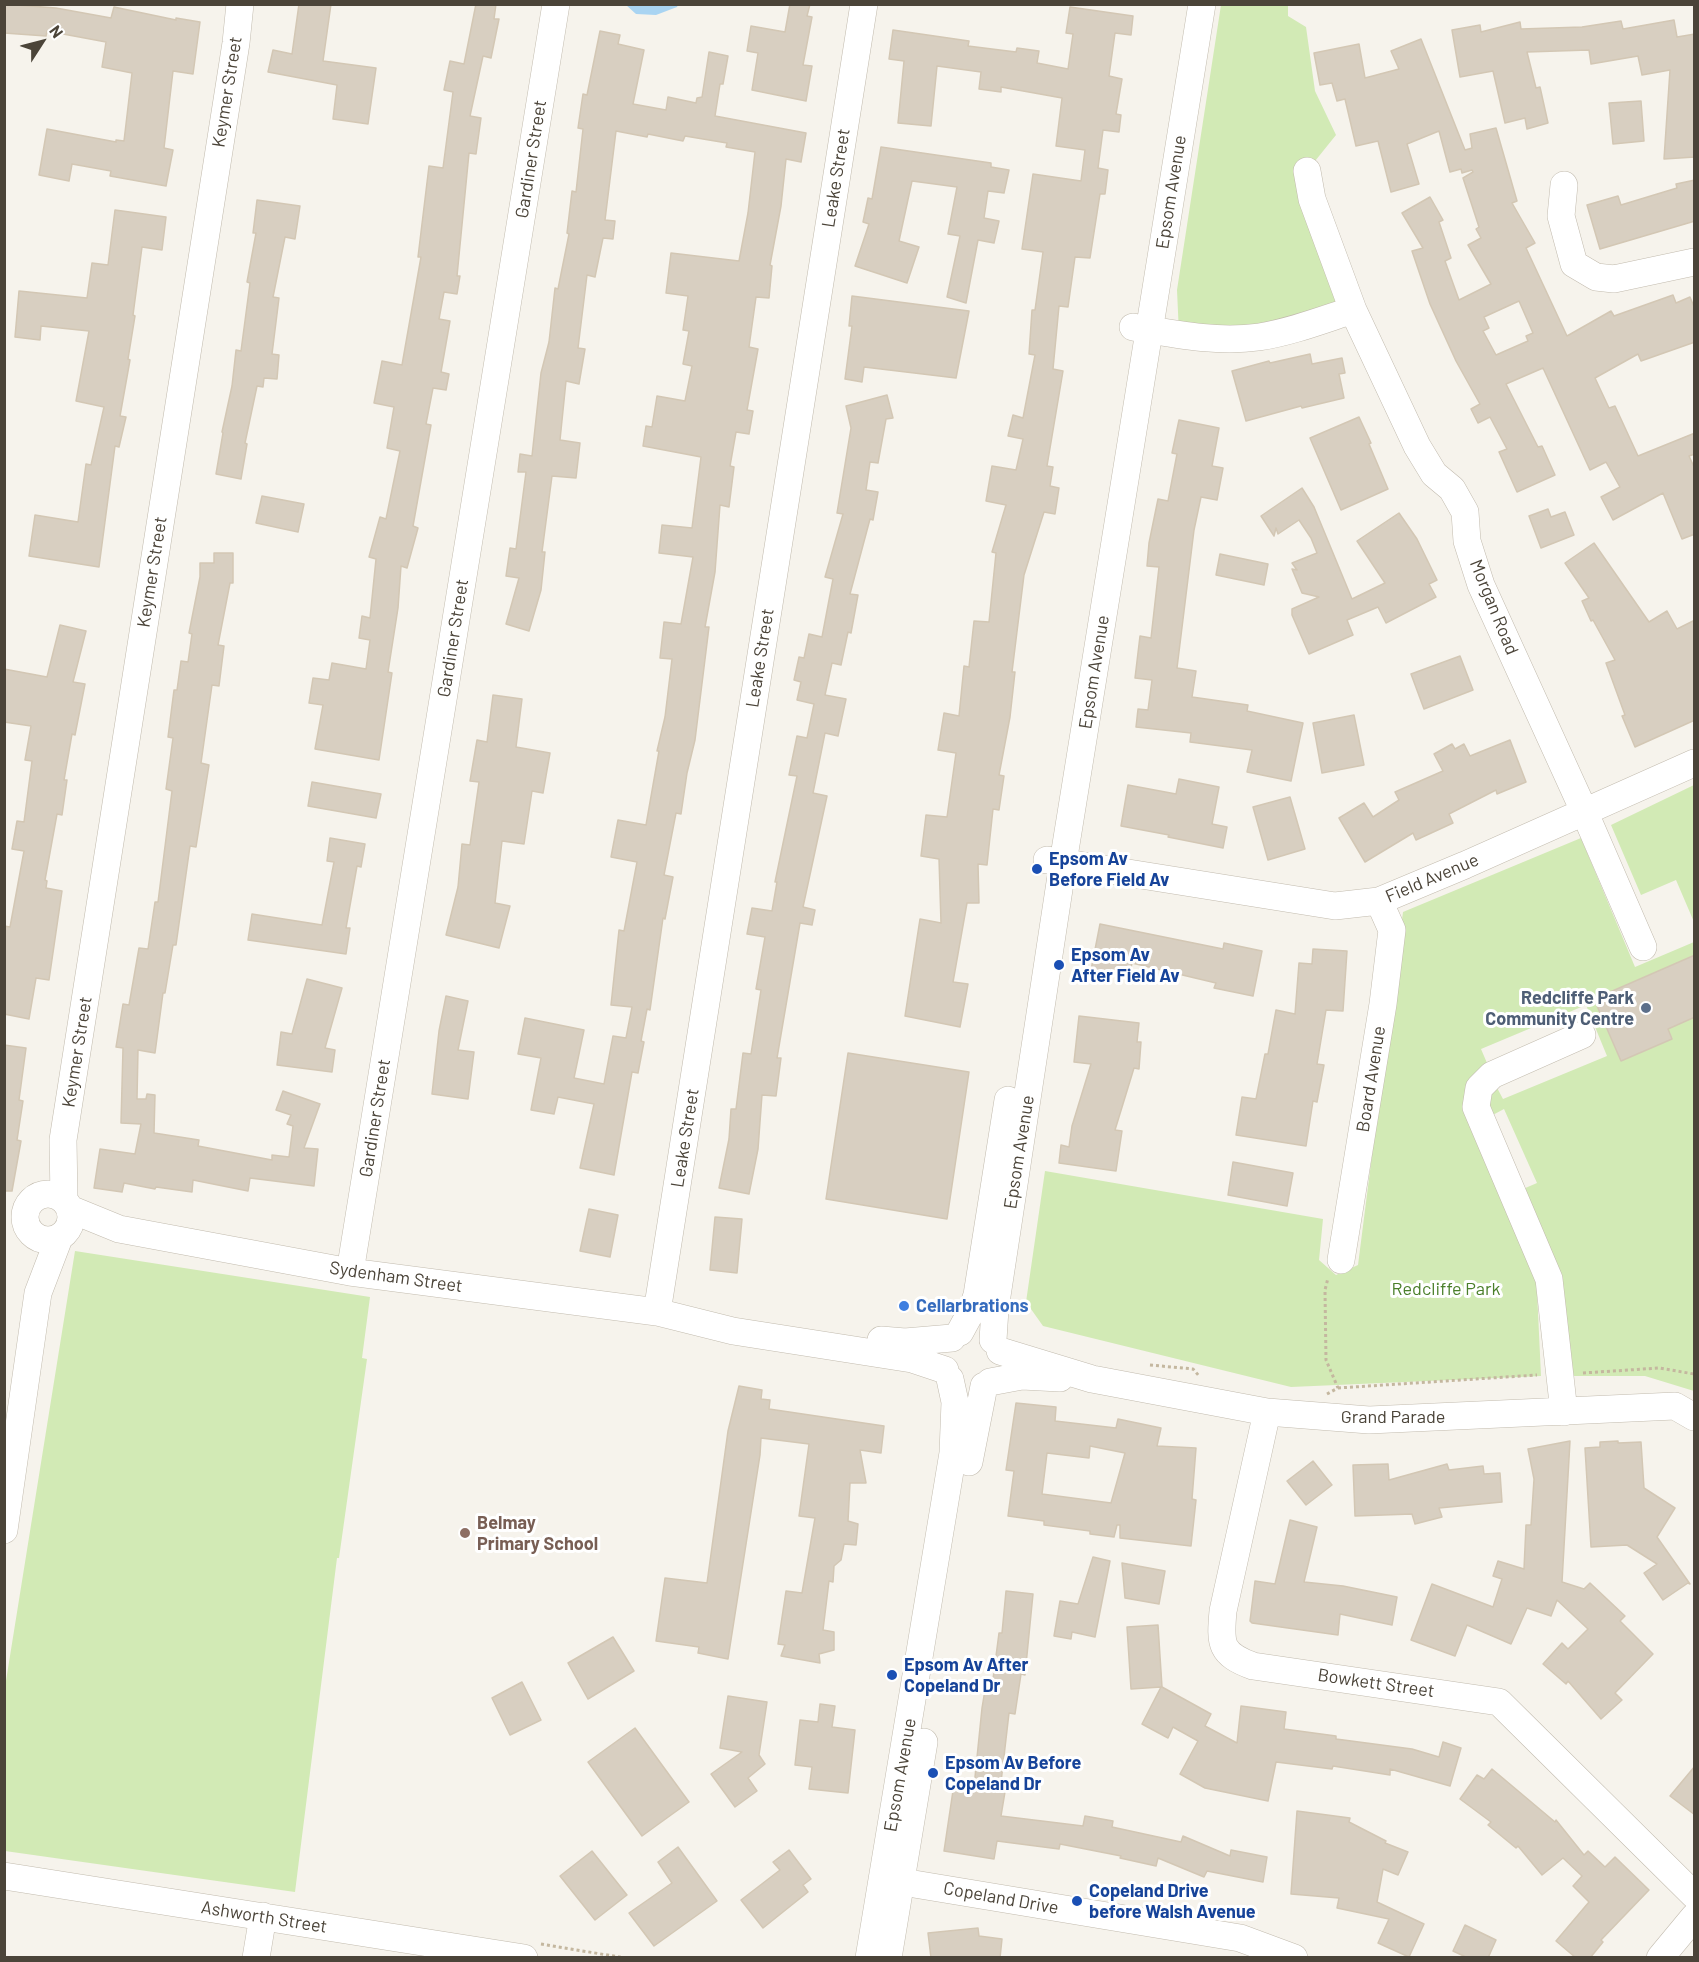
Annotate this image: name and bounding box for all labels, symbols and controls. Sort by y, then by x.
north arrow [12,12,72,72]
text: N [46,21,68,41]
street label: Keymer Street [208,35,246,149]
street label: Gardiner Street [511,98,551,220]
street label: Leake Street [818,127,854,229]
street label: Epsom Avenue [1151,134,1191,250]
street label: Keymer Street [133,515,171,629]
street label: Morgan Road [1465,556,1523,658]
street label: Gardiner Street [433,577,473,699]
street label: Leake Street [742,607,778,709]
street label: Epsom Avenue [1074,614,1114,730]
place label: Epsom Av Before Field Av [1049,848,1169,890]
street label: Field Avenue [1382,849,1482,907]
marker: Epsom Av Before Field Av [1030,862,1044,876]
place label: Epsom Av After Field Av [1071,944,1180,986]
marker: Epsom Av After Field Av [1052,958,1066,972]
place label: Redcliffe Park Community Centre [1485,987,1634,1030]
street label: Keymer Street [58,995,96,1109]
marker: Redcliffe Park Community Centre [1639,1001,1653,1015]
street label: Board Avenue [1352,1024,1390,1134]
street label: Gardiner Street [355,1057,395,1179]
street label: Leake Street [667,1087,703,1189]
street label: Epsom Avenue [999,1094,1039,1210]
street label: Sydenham Street [328,1257,464,1297]
park label: Redcliffe Park [1391,1278,1501,1300]
place label: Cellarbrations [916,1295,1029,1317]
marker: Cellarbrations [897,1299,911,1313]
street label: Grand Parade [1341,1406,1445,1428]
place label: Belmay Primary School [477,1512,598,1555]
marker: Belmay Primary School [458,1526,472,1540]
place label: Epsom Av After Copeland Dr [904,1654,1028,1696]
street label: Bowkett Street [1316,1664,1436,1702]
marker: Epsom Av After Copeland Dr [885,1668,899,1682]
street label: Epsom Avenue [879,1717,921,1833]
place label: Epsom Av Before Copeland Dr [945,1752,1081,1794]
marker: Epsom Av Before Copeland Dr [926,1766,940,1780]
street label: Copeland Drive [942,1877,1060,1919]
place label: Copeland Drive before Walsh Avenue [1089,1880,1256,1922]
marker: Copeland Drive before Walsh Avenue [1070,1894,1084,1908]
street label: Ashworth Street [199,1896,329,1938]

